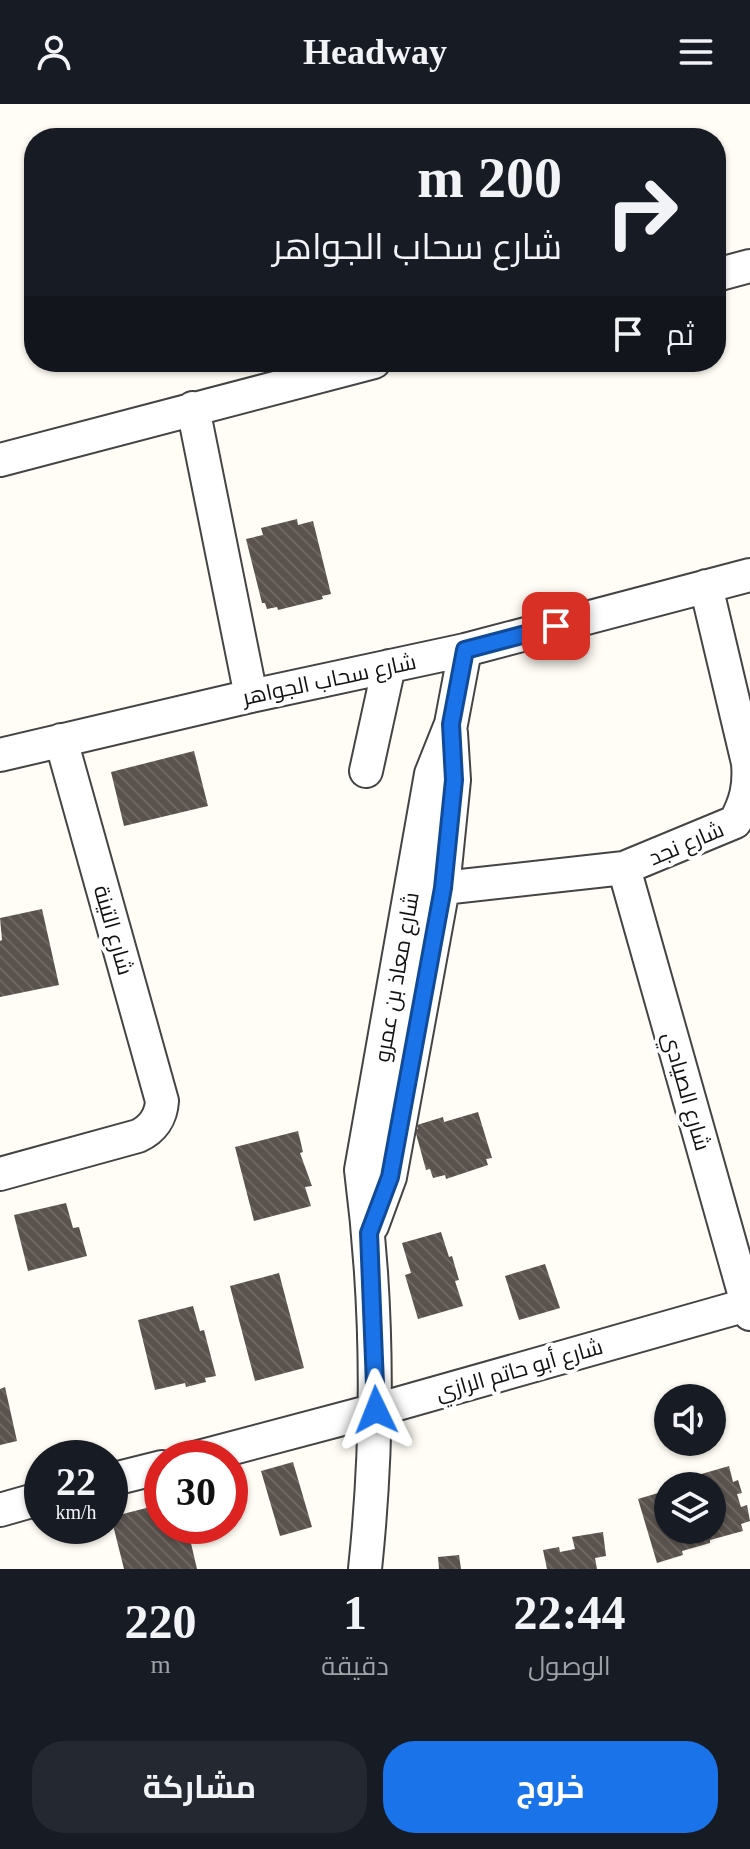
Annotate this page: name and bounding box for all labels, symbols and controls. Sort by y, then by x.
icon: person [32,30,76,74]
icon: menu [674,30,718,74]
text: Headway [303,32,447,72]
text: 200 m [417,147,562,209]
icon: right [590,160,694,264]
text: شارع سحاب الجواهر [272,227,562,267]
icon: arrive [606,312,650,356]
text: ثم [666,318,694,351]
pin [522,592,590,660]
icon: arrive [534,604,578,648]
street label: شارع سحاب الجواهر [238,649,419,712]
street label: شارع نجد [645,817,728,872]
street label: شارع التينة [87,882,138,978]
street label: شارع معاذ بن عمرو [369,890,426,1064]
street label: شارع الصيادي [654,1029,715,1154]
street label: شارع أبو حاتم الرازي [432,1333,607,1409]
position arrow [334,1368,418,1452]
map controls [654,1384,726,1544]
button: sound [654,1384,726,1456]
speed limit sign: 30 [144,1440,248,1544]
text: 22 [56,1459,96,1504]
button: layers [654,1472,726,1544]
text: km/h [55,1501,97,1523]
text: 1 [343,1586,367,1639]
text: 22:44 [513,1586,625,1639]
text: 220 [125,1595,197,1648]
text: m [150,1650,171,1679]
text: دقيقة [321,1652,389,1681]
text: الوصول [528,1652,611,1681]
button: مشاركة [32,1741,367,1833]
button: خروج [383,1741,718,1833]

